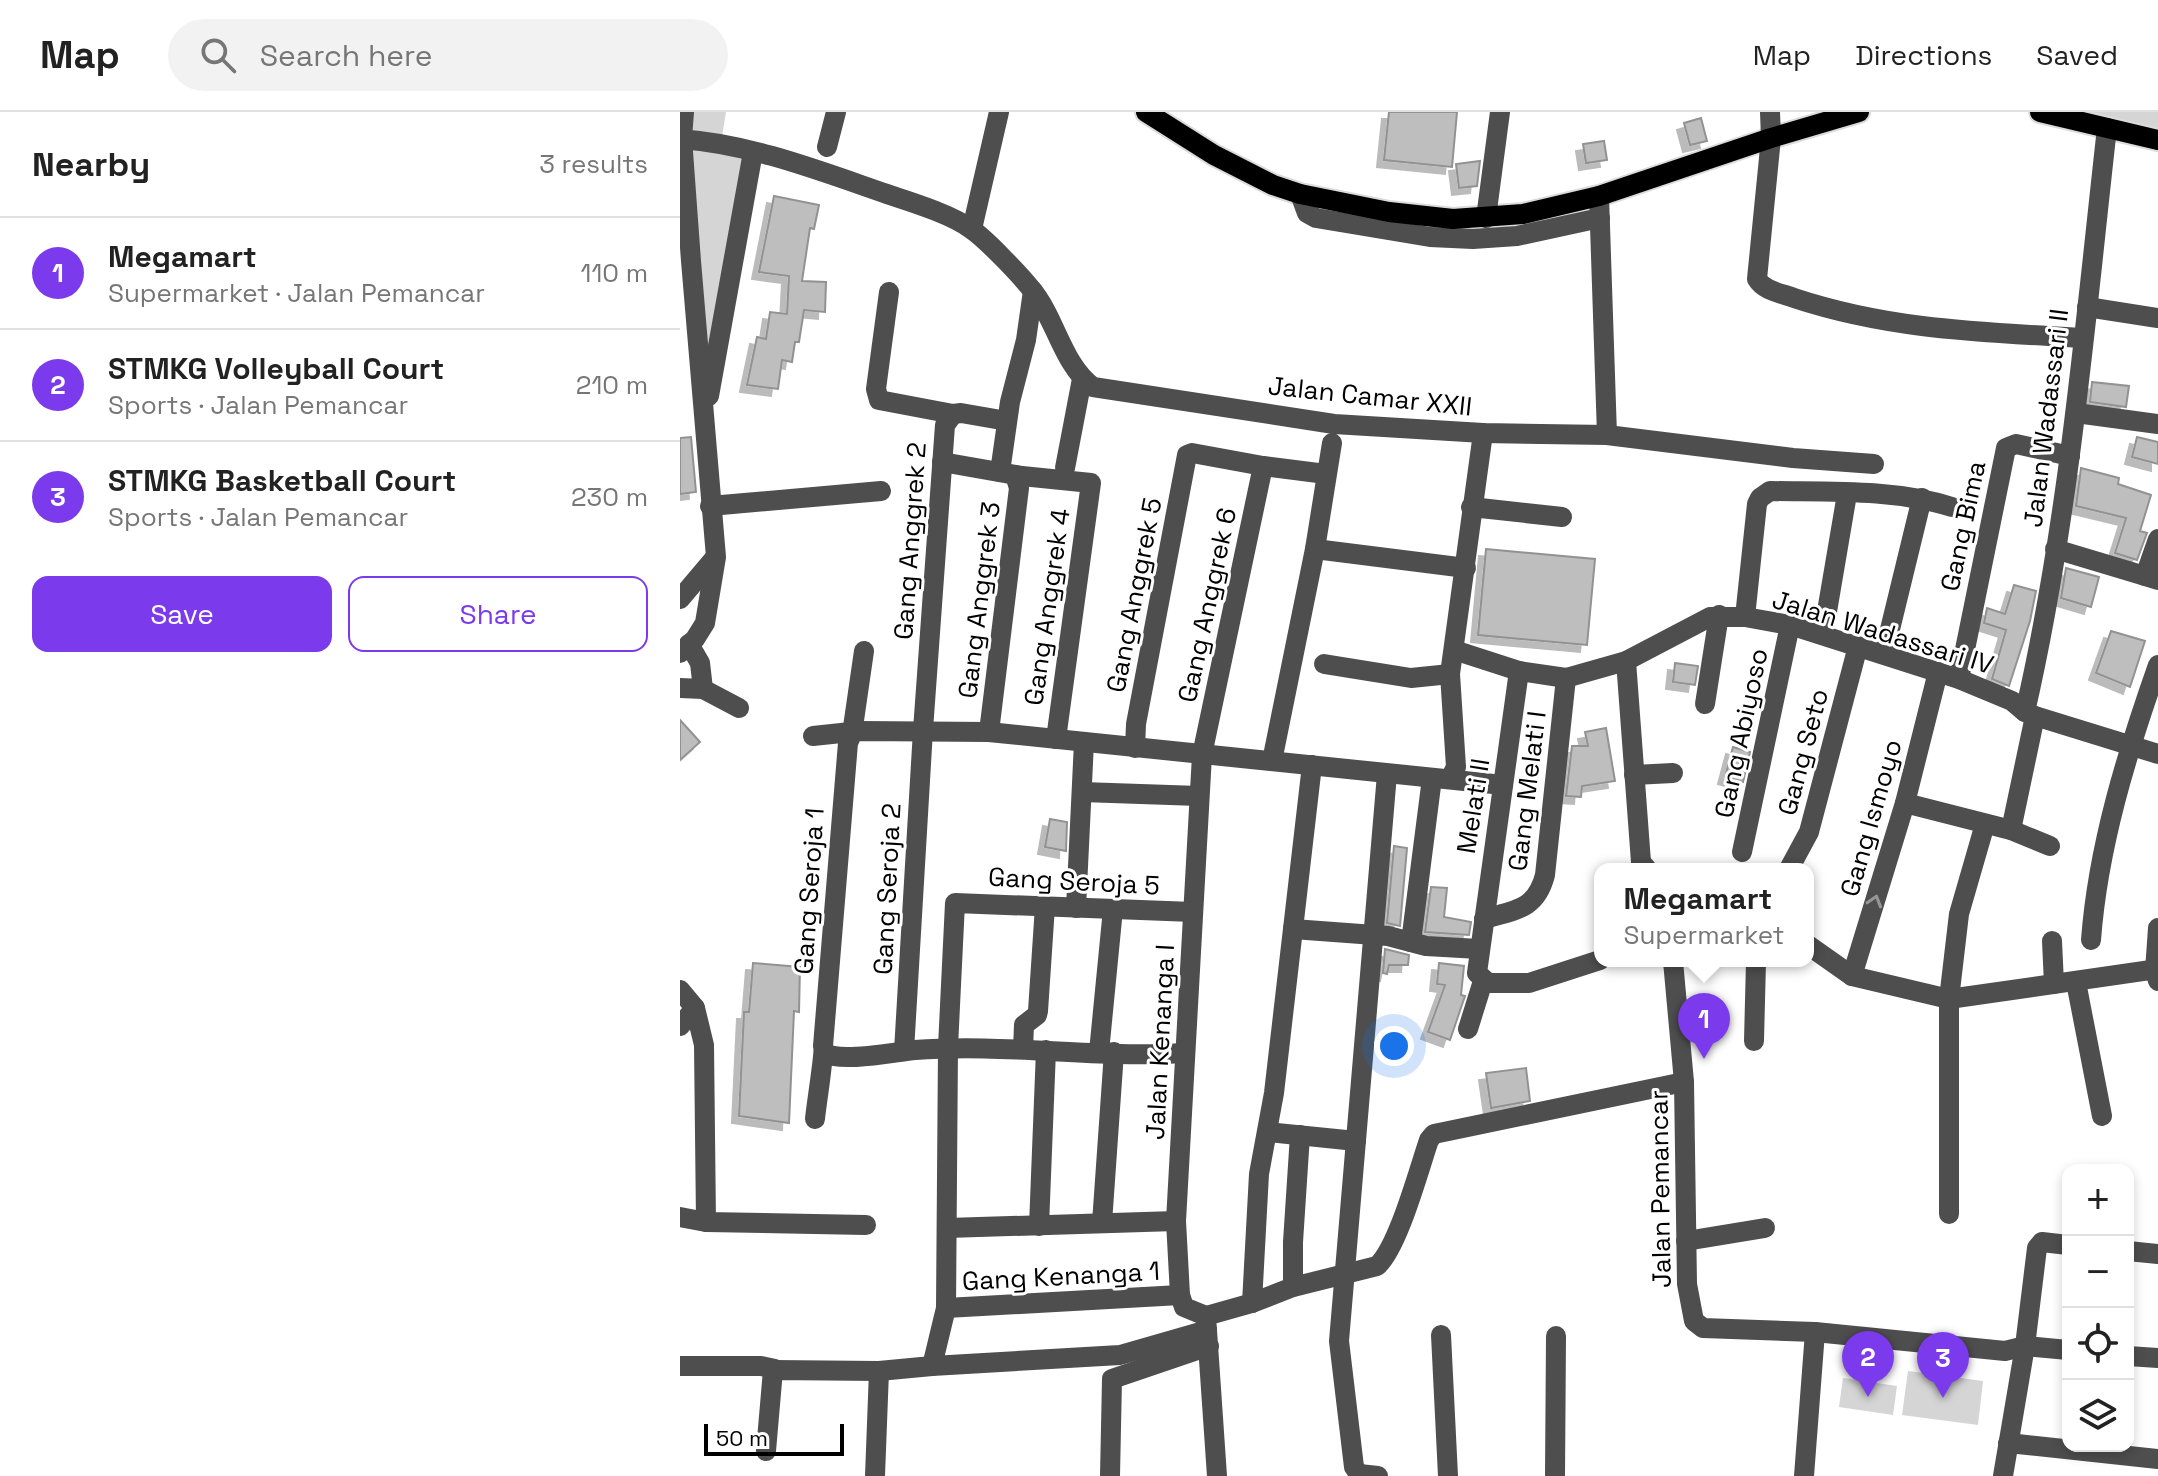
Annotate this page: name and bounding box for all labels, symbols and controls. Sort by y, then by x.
search box [168,19,728,91]
text: Map [40,31,120,79]
icon: search [196,33,240,77]
text: Search here [260,36,433,75]
text: Map [1753,37,1811,73]
text: Directions [1855,37,1992,73]
text: Saved [2036,37,2118,73]
text: Nearby [32,143,150,186]
text: 3 results [539,147,648,181]
text: Megamart [108,237,257,276]
text: 1 [52,256,64,290]
text: 110 m [581,256,648,290]
text: Supermarket · Jalan Pemancar [108,276,485,310]
street label: Jalan Wadassari II [2016,307,2076,529]
text: STMKG Volleyball Court [108,349,444,388]
text: 2 [50,368,66,402]
text: 210 m [576,368,648,402]
street label: Jalan Camar XXII [1266,368,1474,424]
text: Sports · Jalan Pemancar [108,388,408,422]
street label: Gang Anggrek 2 [886,441,934,641]
street label: Gang Bima [1933,458,1993,594]
text: STMKG Basketball Court [108,461,456,500]
text: 3 [50,480,66,514]
text: 230 m [571,480,648,514]
street label: Gang Anggrek 5 [1098,495,1170,695]
text: Sports · Jalan Pemancar [108,500,408,534]
street label: Gang Anggrek 3 [950,500,1008,700]
street label: Gang Anggrek 6 [1170,505,1244,705]
street label: Gang Anggrek 4 [1016,506,1078,708]
button: Save [32,576,332,652]
button: Share [348,576,648,652]
street label: Jalan Wadassari IV [1768,582,1998,682]
street label: Gang Abiyoso [1706,645,1776,821]
street label: Gang Seto [1770,685,1836,819]
street label: Gang Melati I [1500,709,1554,873]
street label: Gang Ismoyo [1832,736,1910,900]
street label: Melati II [1449,756,1497,856]
street label: Gang Seroja 2 [866,802,908,976]
street label: Gang Seroja 1 [786,806,832,976]
street label: Gang Seroja 5 [987,860,1161,902]
popup [1594,863,1814,967]
text: Megamart [1623,879,1772,918]
one-way arrow [1866,895,1882,909]
text: Supermarket [1623,918,1785,952]
street label: Jalan Kenanga I [1138,943,1182,1141]
pin: 1 [1678,993,1730,1059]
your location [1374,1026,1414,1066]
street label: Jalan Pemancar [1641,1090,1679,1288]
map controls [2062,1164,2134,1452]
button: + [2062,1164,2134,1236]
button: − [2062,1236,2134,1308]
street label: Gang Kenanga 1 [961,1254,1161,1298]
button: locate [2062,1308,2134,1380]
pin: 2 [1842,1331,1894,1397]
pin: 3 [1917,1332,1969,1398]
button: layers [2062,1380,2134,1452]
scale bar [704,1420,844,1456]
text: 50 m [716,1424,768,1452]

